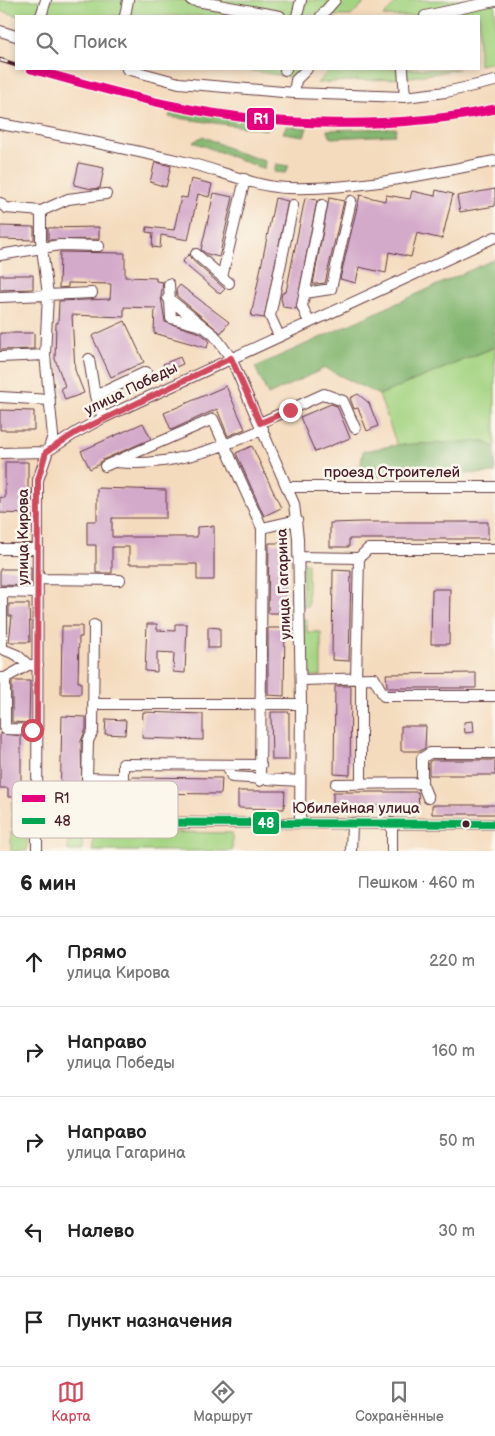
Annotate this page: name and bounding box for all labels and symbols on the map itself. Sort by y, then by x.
line badge: R1 [246,107,275,131]
text: R1 [253,111,269,128]
street label: улица Победы [81,358,181,420]
route end [279,399,302,422]
street label: проезд Строителей [324,463,460,482]
street label: улица Кирова [14,489,33,585]
street label: улица Гагарина [273,528,295,640]
route start [21,719,44,742]
legend [12,781,178,838]
text: R1 [54,790,69,807]
street label: Юбилейная улица [292,799,420,818]
line badge: 48 [252,811,280,835]
text: 48 [54,813,71,830]
text: 48 [258,815,274,832]
unlabelled marker [461,819,471,829]

